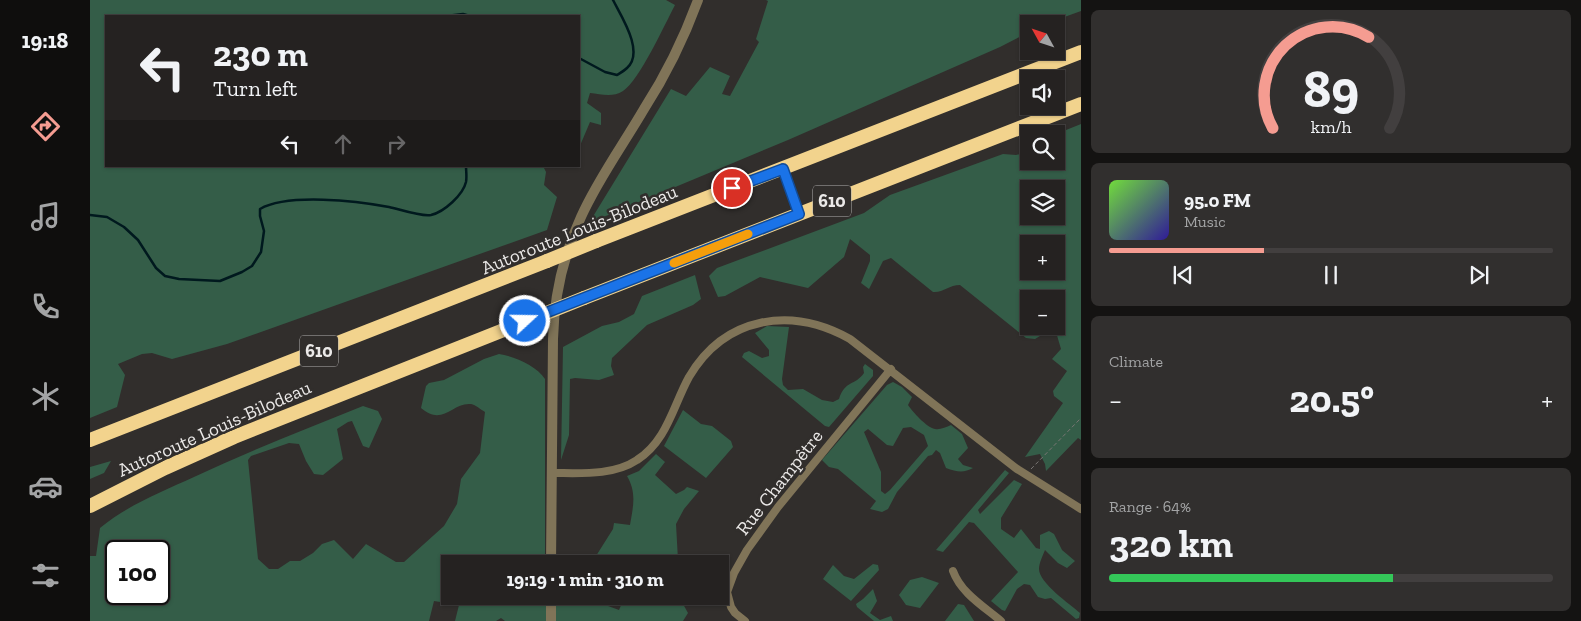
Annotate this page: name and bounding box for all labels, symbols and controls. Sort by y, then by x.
north arrow [1020,15,1065,60]
map controls [1020,15,1065,335]
text: 19:18 [22,27,68,54]
text: 230 m [213,33,308,75]
icon: left [130,35,195,100]
text: 89 [1303,58,1359,120]
button: sound [1020,70,1065,115]
text: Turn left [213,75,297,102]
icon: directions [28,109,63,144]
text: km/h [1311,116,1351,138]
button: search [1020,125,1065,170]
icon: left [276,130,304,158]
icon: ahead [329,130,357,158]
icon: right [382,130,410,158]
pin [711,167,753,209]
icon: arrive [718,174,746,202]
street label: Autoroute Louis-Bilodeau [478,179,681,279]
button: layers [1020,180,1065,225]
road number: 610 [813,186,851,217]
text: 95.0 FM [1184,189,1251,212]
icon: music [28,199,63,234]
text: Music [1184,212,1226,231]
button: + [1020,235,1065,280]
icon: previous [1169,261,1197,289]
icon: pause [1317,261,1345,289]
icon: next [1465,261,1493,289]
icon: phone [28,289,63,324]
button: − [1020,290,1065,335]
position arrow [498,294,550,346]
road number: 610 [300,336,338,366]
text: Climate [1109,352,1163,371]
street label: Autoroute Louis-Bilodeau [114,375,315,482]
text: 20.5° [1289,376,1374,422]
icon: climate [28,379,63,414]
text: − [1109,384,1122,417]
text: + [1541,384,1553,417]
street label: Rue Champêtre [731,425,828,540]
icon: car [28,469,63,504]
text: Range · 64% [1109,497,1191,516]
text: 320 km [1109,521,1233,567]
speed limit sign: 100 [105,540,170,605]
icon: filters [28,558,63,593]
text: 19:19 · 1 min · 310 m [506,568,664,591]

